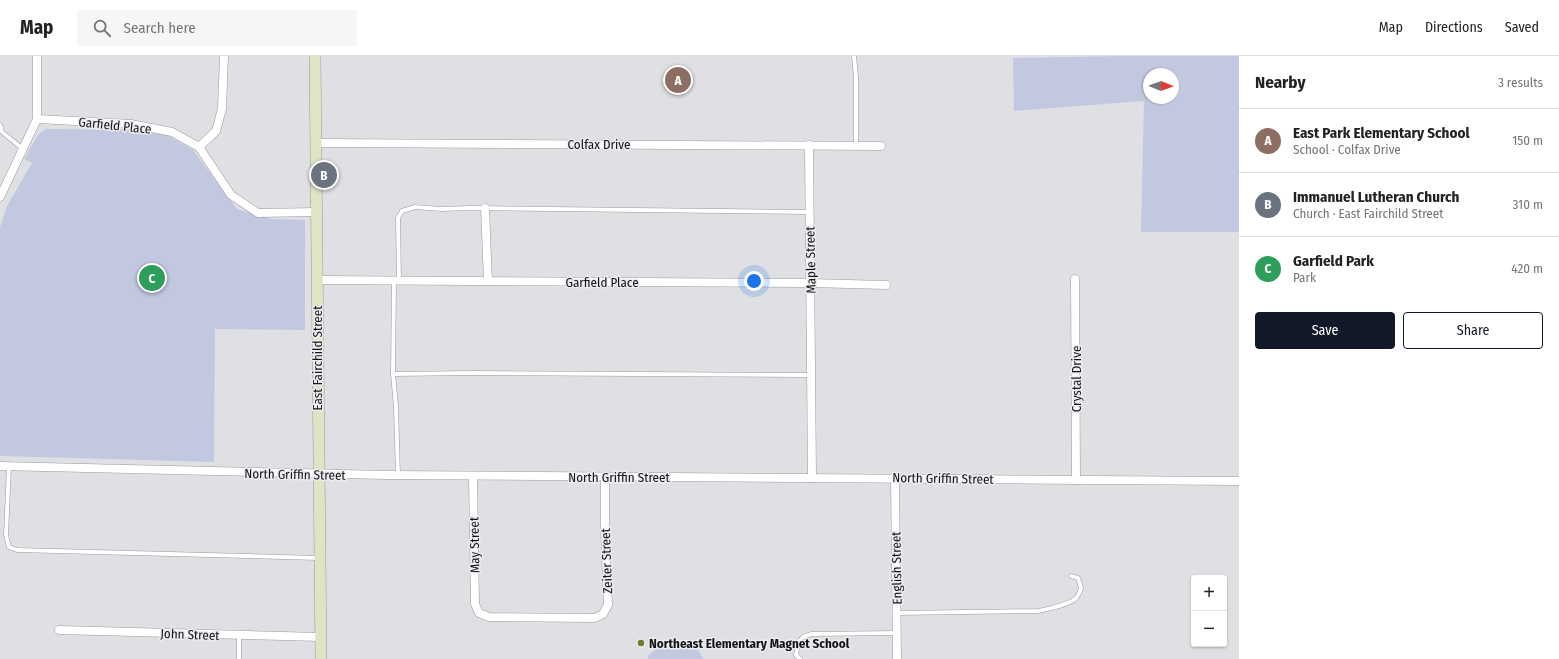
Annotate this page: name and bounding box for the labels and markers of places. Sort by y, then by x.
pin: A [665,65,691,95]
pin: B [311,160,337,190]
pin: C [139,263,165,293]
place label: Northeast Elementary Magnet School [649,636,850,651]
marker: Northeast Elementary Magnet School [636,638,646,648]

